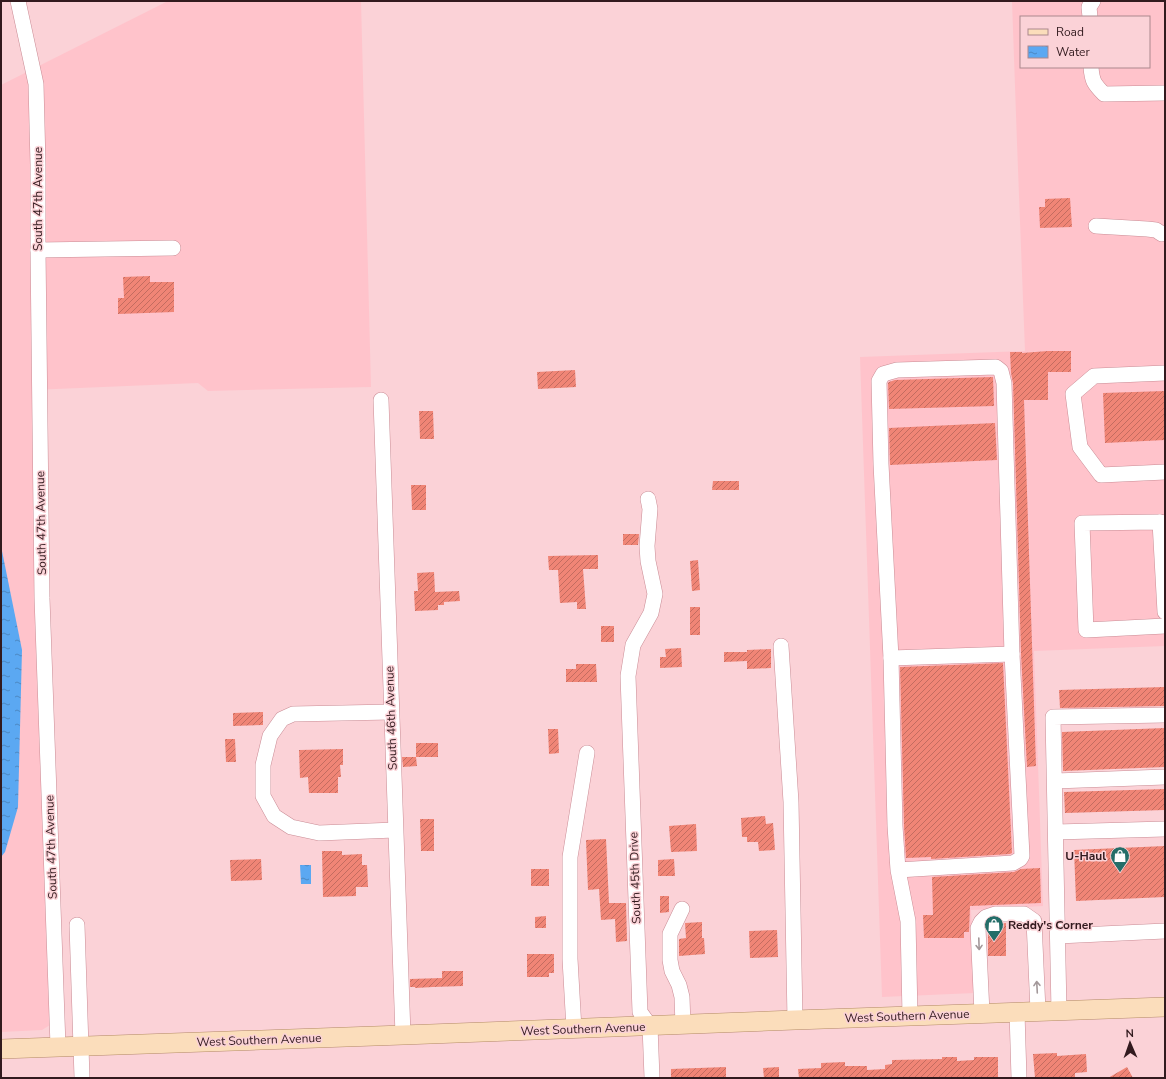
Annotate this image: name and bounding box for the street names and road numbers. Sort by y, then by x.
street label: South 47th Avenue [30,147,46,251]
street label: South 47th Avenue [32,471,50,575]
street label: South 46th Avenue [381,666,401,770]
street label: South 47th Avenue [41,795,61,899]
street label: South 45th Drive [625,832,645,924]
street label: West Southern Avenue [844,1006,970,1026]
street label: West Southern Avenue [520,1019,646,1039]
street label: West Southern Avenue [196,1030,322,1050]

